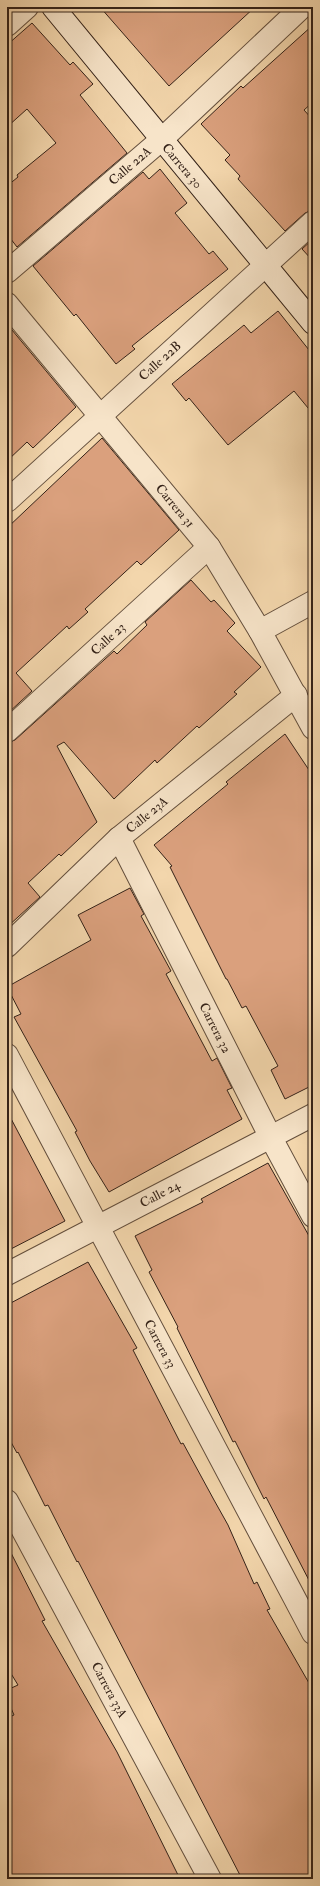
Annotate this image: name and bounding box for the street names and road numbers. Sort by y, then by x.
street label: Carrera 30 [158,140,206,192]
street label: Calle 22A [105,143,155,189]
street label: Calle 22B [136,338,184,384]
street label: Carrera 31 [152,481,198,532]
street label: Calle 23 [87,619,129,659]
street label: Calle 23A [123,793,172,837]
street label: Carrera 32 [196,1000,235,1056]
street label: Calle 24 [137,1176,184,1211]
street label: Carrera 33 [141,1317,179,1371]
street label: Carrera 33A [88,1659,131,1721]

